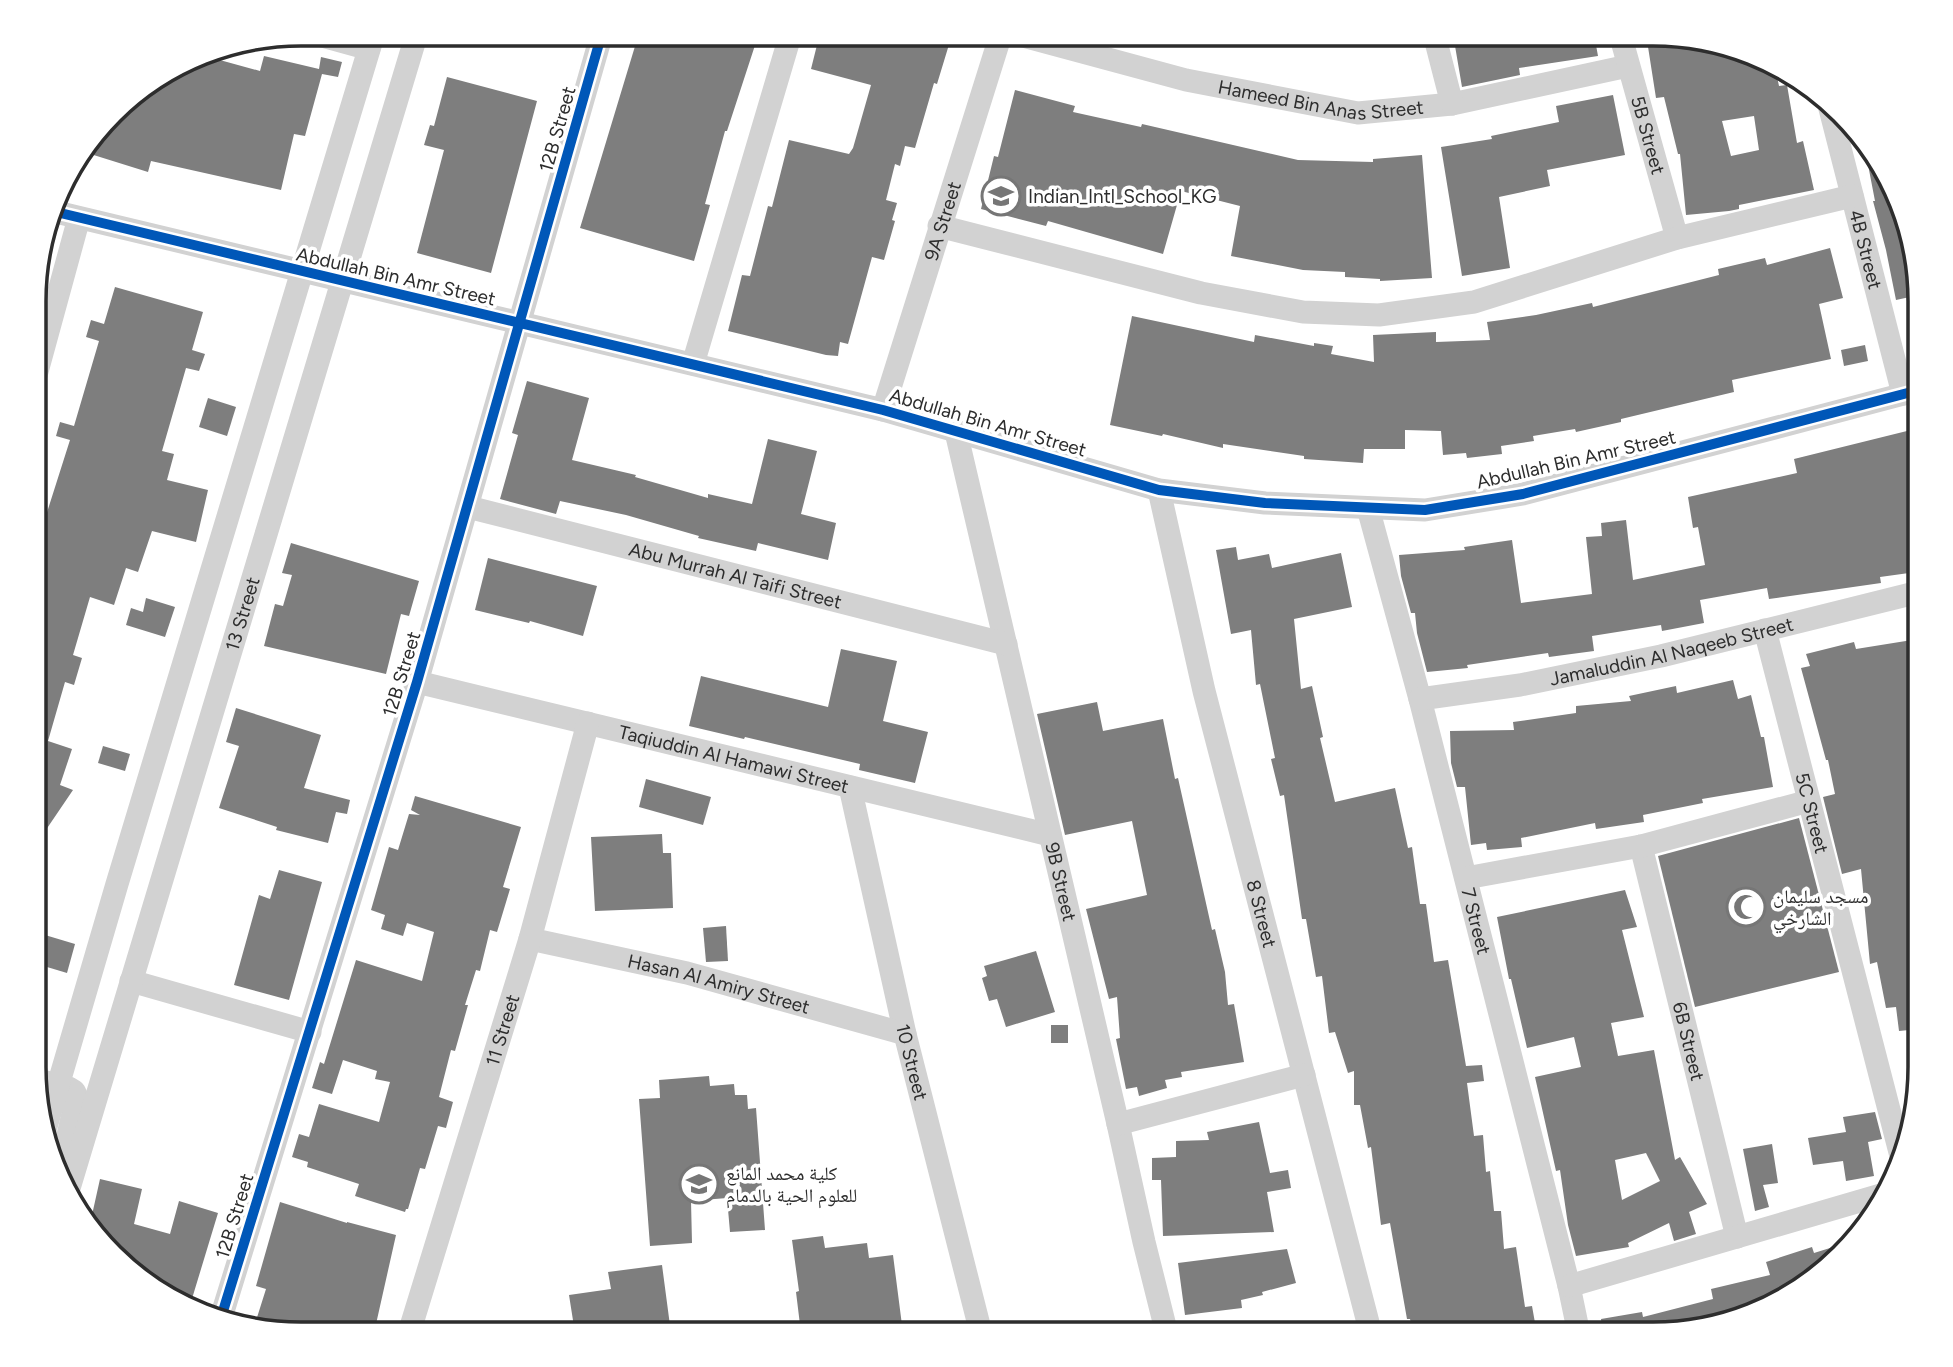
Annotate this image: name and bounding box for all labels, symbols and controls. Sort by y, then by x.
street label: Hameed Bin Anas Street [1216,75,1425,125]
street label: 12B Street [534,84,581,175]
street label: 5B Street [1626,93,1670,177]
school or university icon: Indian_Intl_School_KG [980,175,1022,217]
street label: 9A Street [920,179,966,264]
place label: Indian_Intl_School_KG [1028,185,1216,208]
street label: 4B Street [1844,207,1887,292]
street label: Abdullah Bin Amr Street [294,242,498,311]
street label: Abdullah Bin Amr Street [887,383,1089,462]
street label: Abdullah Bin Amr Street [1474,425,1678,494]
street label: Abu Murrah Al Taifi Street [627,537,844,614]
street label: 13 Street [221,574,265,654]
street label: Jamaluddin Al Naqeeb Street [1548,613,1796,691]
street label: 12B Street [378,629,425,720]
street label: Taqiuddin Al Hamawi Street [616,720,851,798]
street label: 5C Street [1790,770,1833,856]
street label: 9B Street [1040,840,1081,924]
street label: 8 Street [1241,877,1281,950]
street label: 7 Street [1456,885,1495,957]
place label: مسجد سليمان الشارخي [1773,885,1868,934]
mosque icon: مسجد سليمان الشارخي [1725,886,1767,928]
street label: Hasan Al Amiry Street [625,949,812,1019]
street label: 11 Street [481,992,524,1069]
street label: 6B Street [1668,1000,1709,1083]
street label: 10 Street [891,1022,932,1103]
place label: كلية محمد المانع للعلوم الحية بالدمام [726,1162,857,1209]
school or university icon: كلية محمد المانع للعلوم الحية بالدمام [678,1163,720,1205]
street label: 12B Street [211,1171,258,1262]

